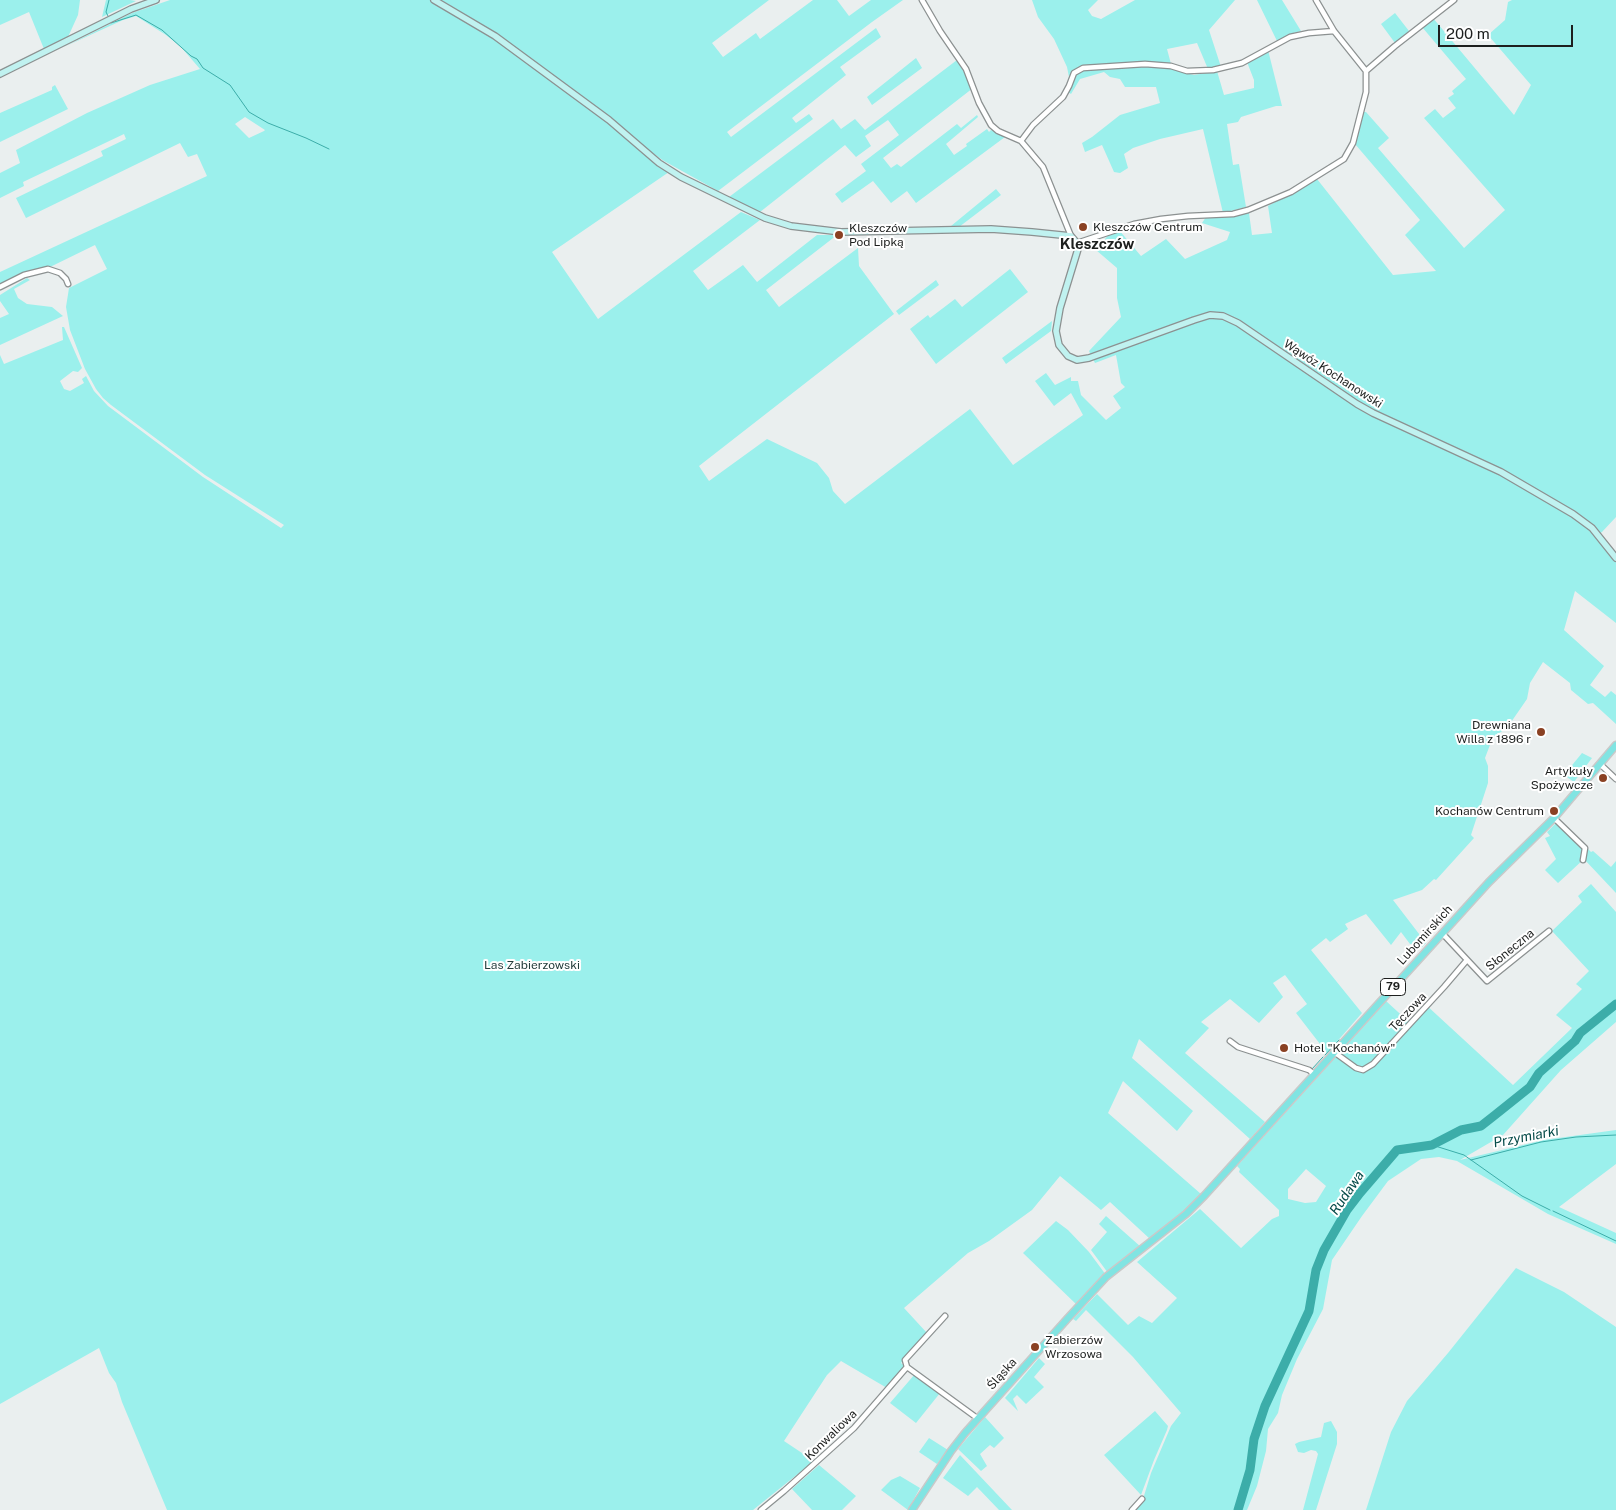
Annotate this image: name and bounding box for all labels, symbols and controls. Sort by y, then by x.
scale bar [1441,15,1576,47]
text: 200 m [1446,25,1490,42]
place label: Kleszczów Centrum [1093,220,1203,234]
place label: Kleszczów Pod Lipką [849,221,907,249]
marker: Kleszczów Centrum [1077,221,1089,233]
marker: Kleszczów Pod Lipką [833,229,845,241]
district label: Kleszczów [1060,235,1134,253]
street label: Wąwóz Kochanowski [1281,337,1385,411]
place label: Drewniana Willa z 1896 r [1456,718,1531,746]
marker: Drewniana Willa z 1896 r [1535,726,1547,738]
place label: Artykuły Spożywcze [1531,764,1593,792]
marker: Artykuły Spożywcze [1597,772,1609,784]
place label: Kochanów Centrum [1435,804,1544,818]
marker: Kochanów Centrum [1548,805,1560,817]
street label: Lubomirskich [1395,902,1455,968]
street label: Słoneczna [1483,926,1537,974]
park label: Las Zabierzowski [484,958,580,972]
road number: 79 [1380,979,1406,996]
street label: Tęczowa [1386,990,1430,1034]
place label: Hotel "Kochanów" [1294,1041,1395,1055]
marker: Hotel "Kochanów" [1278,1042,1290,1054]
water label: Przymiarki [1492,1122,1560,1152]
water label: Rudawa [1326,1168,1368,1218]
place label: Zabierzów Wrzosowa [1045,1333,1103,1361]
marker: Zabierzów Wrzosowa [1029,1341,1041,1353]
street label: Śląska [984,1355,1020,1393]
street label: Konwaliowa [802,1407,860,1463]

